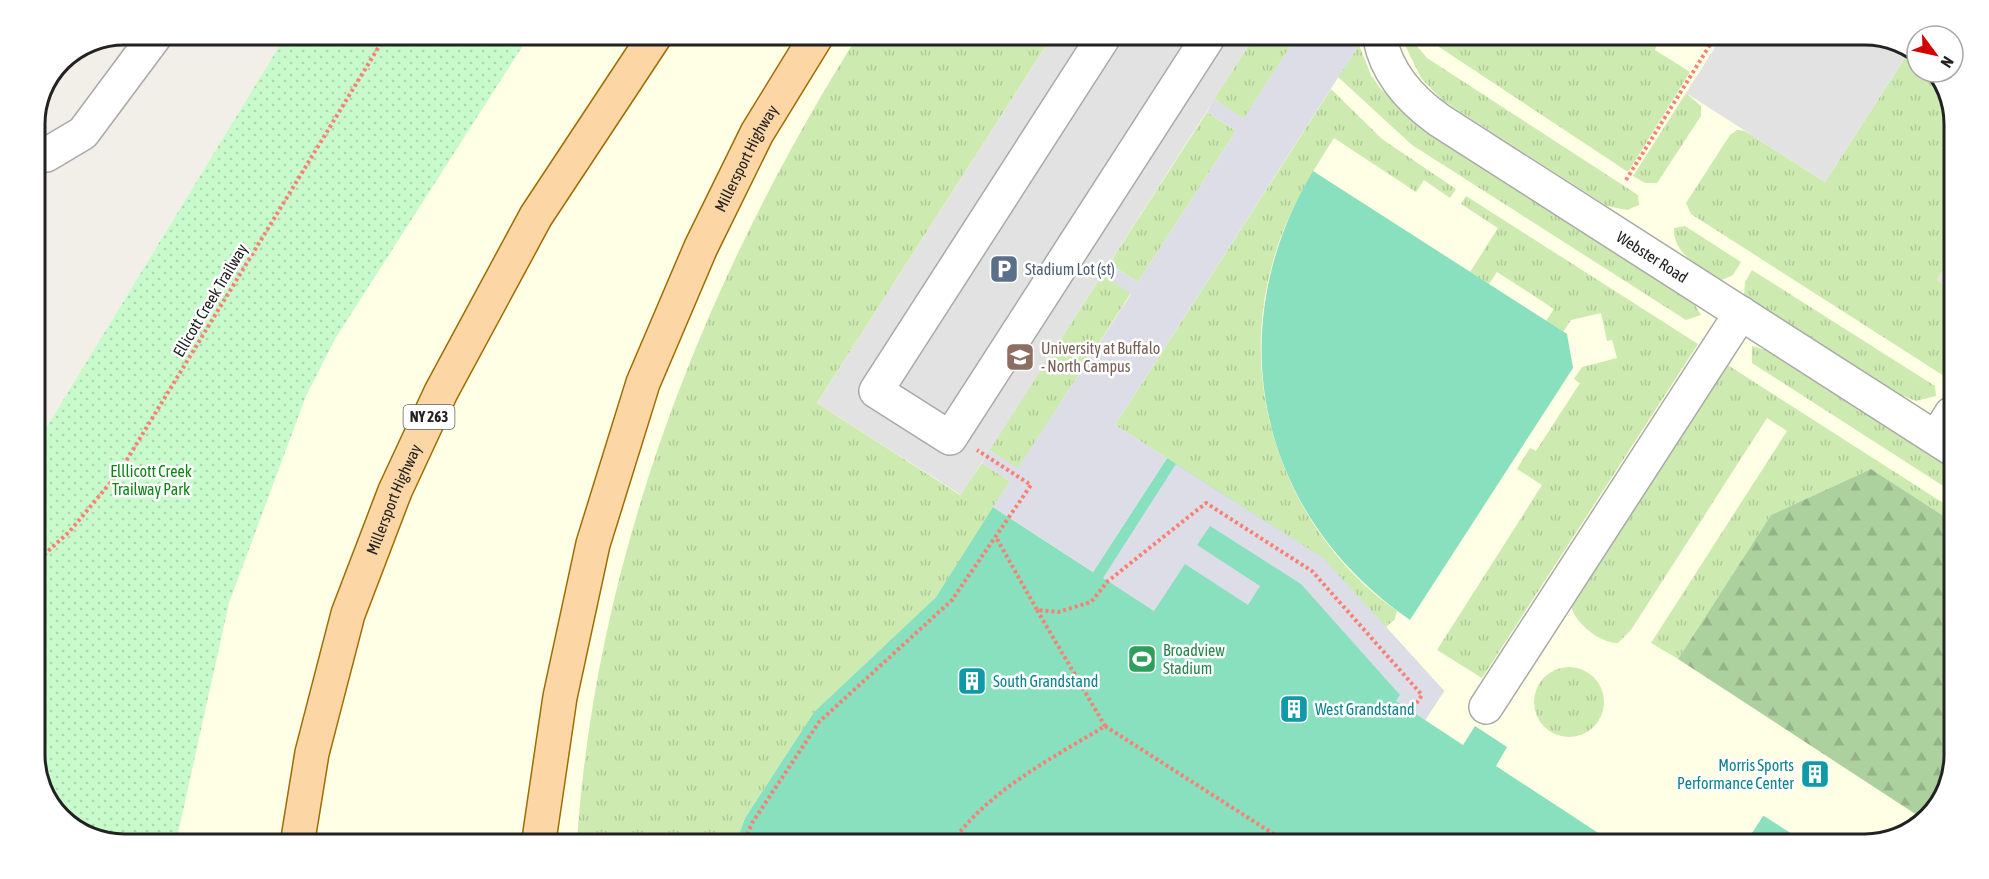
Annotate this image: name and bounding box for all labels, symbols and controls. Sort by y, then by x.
north arrow [1905,24,1965,84]
text: N [1937,53,1958,71]
street label: Millersport Highway [711,101,782,215]
street label: Webster Road [1613,227,1691,286]
street label: Ellicott Creek Trailway [169,240,252,360]
parking icon: Stadium Lot (st) [988,253,1020,285]
place label: Stadium Lot (st) [1025,260,1115,279]
place label: University at Buffalo - North Campus [1041,339,1160,376]
school or university icon: University at Buffalo - North Campus [1004,341,1036,373]
road number: NY 263 [404,405,454,429]
street label: Millersport Highway [363,441,426,557]
park label: Elllicott Creek Trailway Park [110,462,192,499]
place label: Broadview Stadium [1163,641,1225,677]
sports icon: Broadview Stadium [1126,643,1158,675]
building icon: South Grandstand [956,665,988,697]
place label: South Grandstand [993,672,1098,690]
building icon: West Grandstand [1278,693,1310,725]
place label: West Grandstand [1315,700,1415,718]
place label: Morris Sports Performance Center [1677,756,1794,792]
building icon: Morris Sports Performance Center [1799,758,1831,790]

